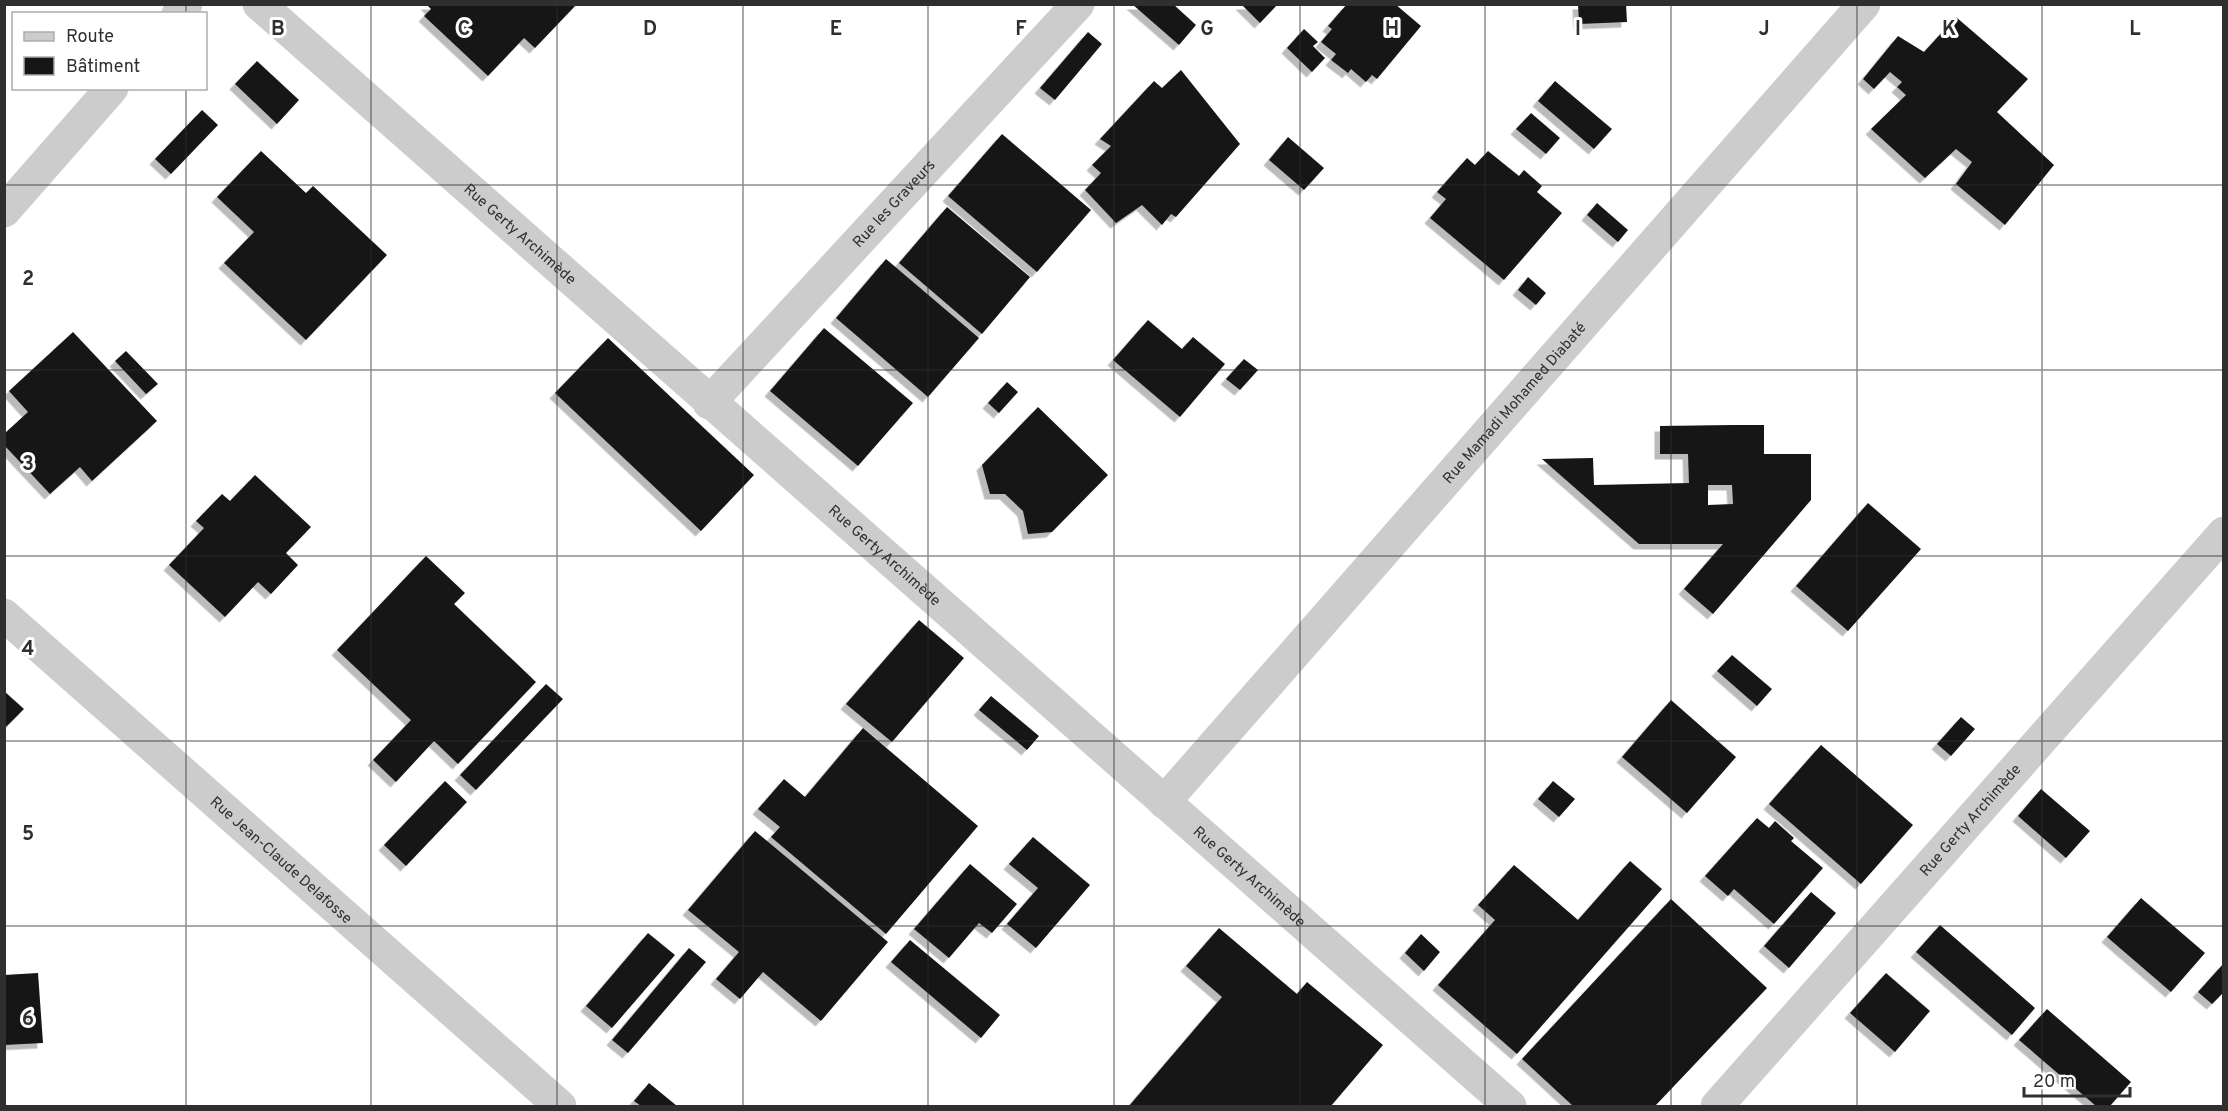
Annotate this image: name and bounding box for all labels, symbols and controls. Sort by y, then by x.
legend [12,12,207,90]
text: B [271,17,285,43]
text: C [458,17,470,43]
text: D [643,17,657,43]
text: E [830,17,842,43]
text: F [1015,17,1027,43]
text: G [1200,17,1214,43]
text: H [1385,17,1399,43]
text: I [1575,17,1581,43]
text: J [1758,17,1770,43]
text: K [1942,17,1956,43]
text: L [2129,17,2141,43]
text: Route [66,26,114,49]
text: Bâtiment [66,56,140,79]
street label: Rue les Graveurs [849,156,940,252]
street label: Rue Gerty Archimède [459,181,579,290]
text: 2 [22,267,34,293]
street label: Rue Mamadi Mohamed Diabaté [1439,319,1591,488]
text: 3 [22,452,34,478]
street label: Rue Gerty Archimède [824,502,944,611]
text: 4 [22,637,34,663]
street label: Rue Gerty Archimède [1917,761,2026,881]
street label: Rue Jean-Claude Delafosse [205,793,355,929]
text: 5 [22,822,34,848]
street label: Rue Gerty Archimède [1188,823,1309,932]
text: 6 [22,1007,34,1033]
scale bar [2024,1060,2130,1098]
text: 20 m [2033,1071,2075,1094]

